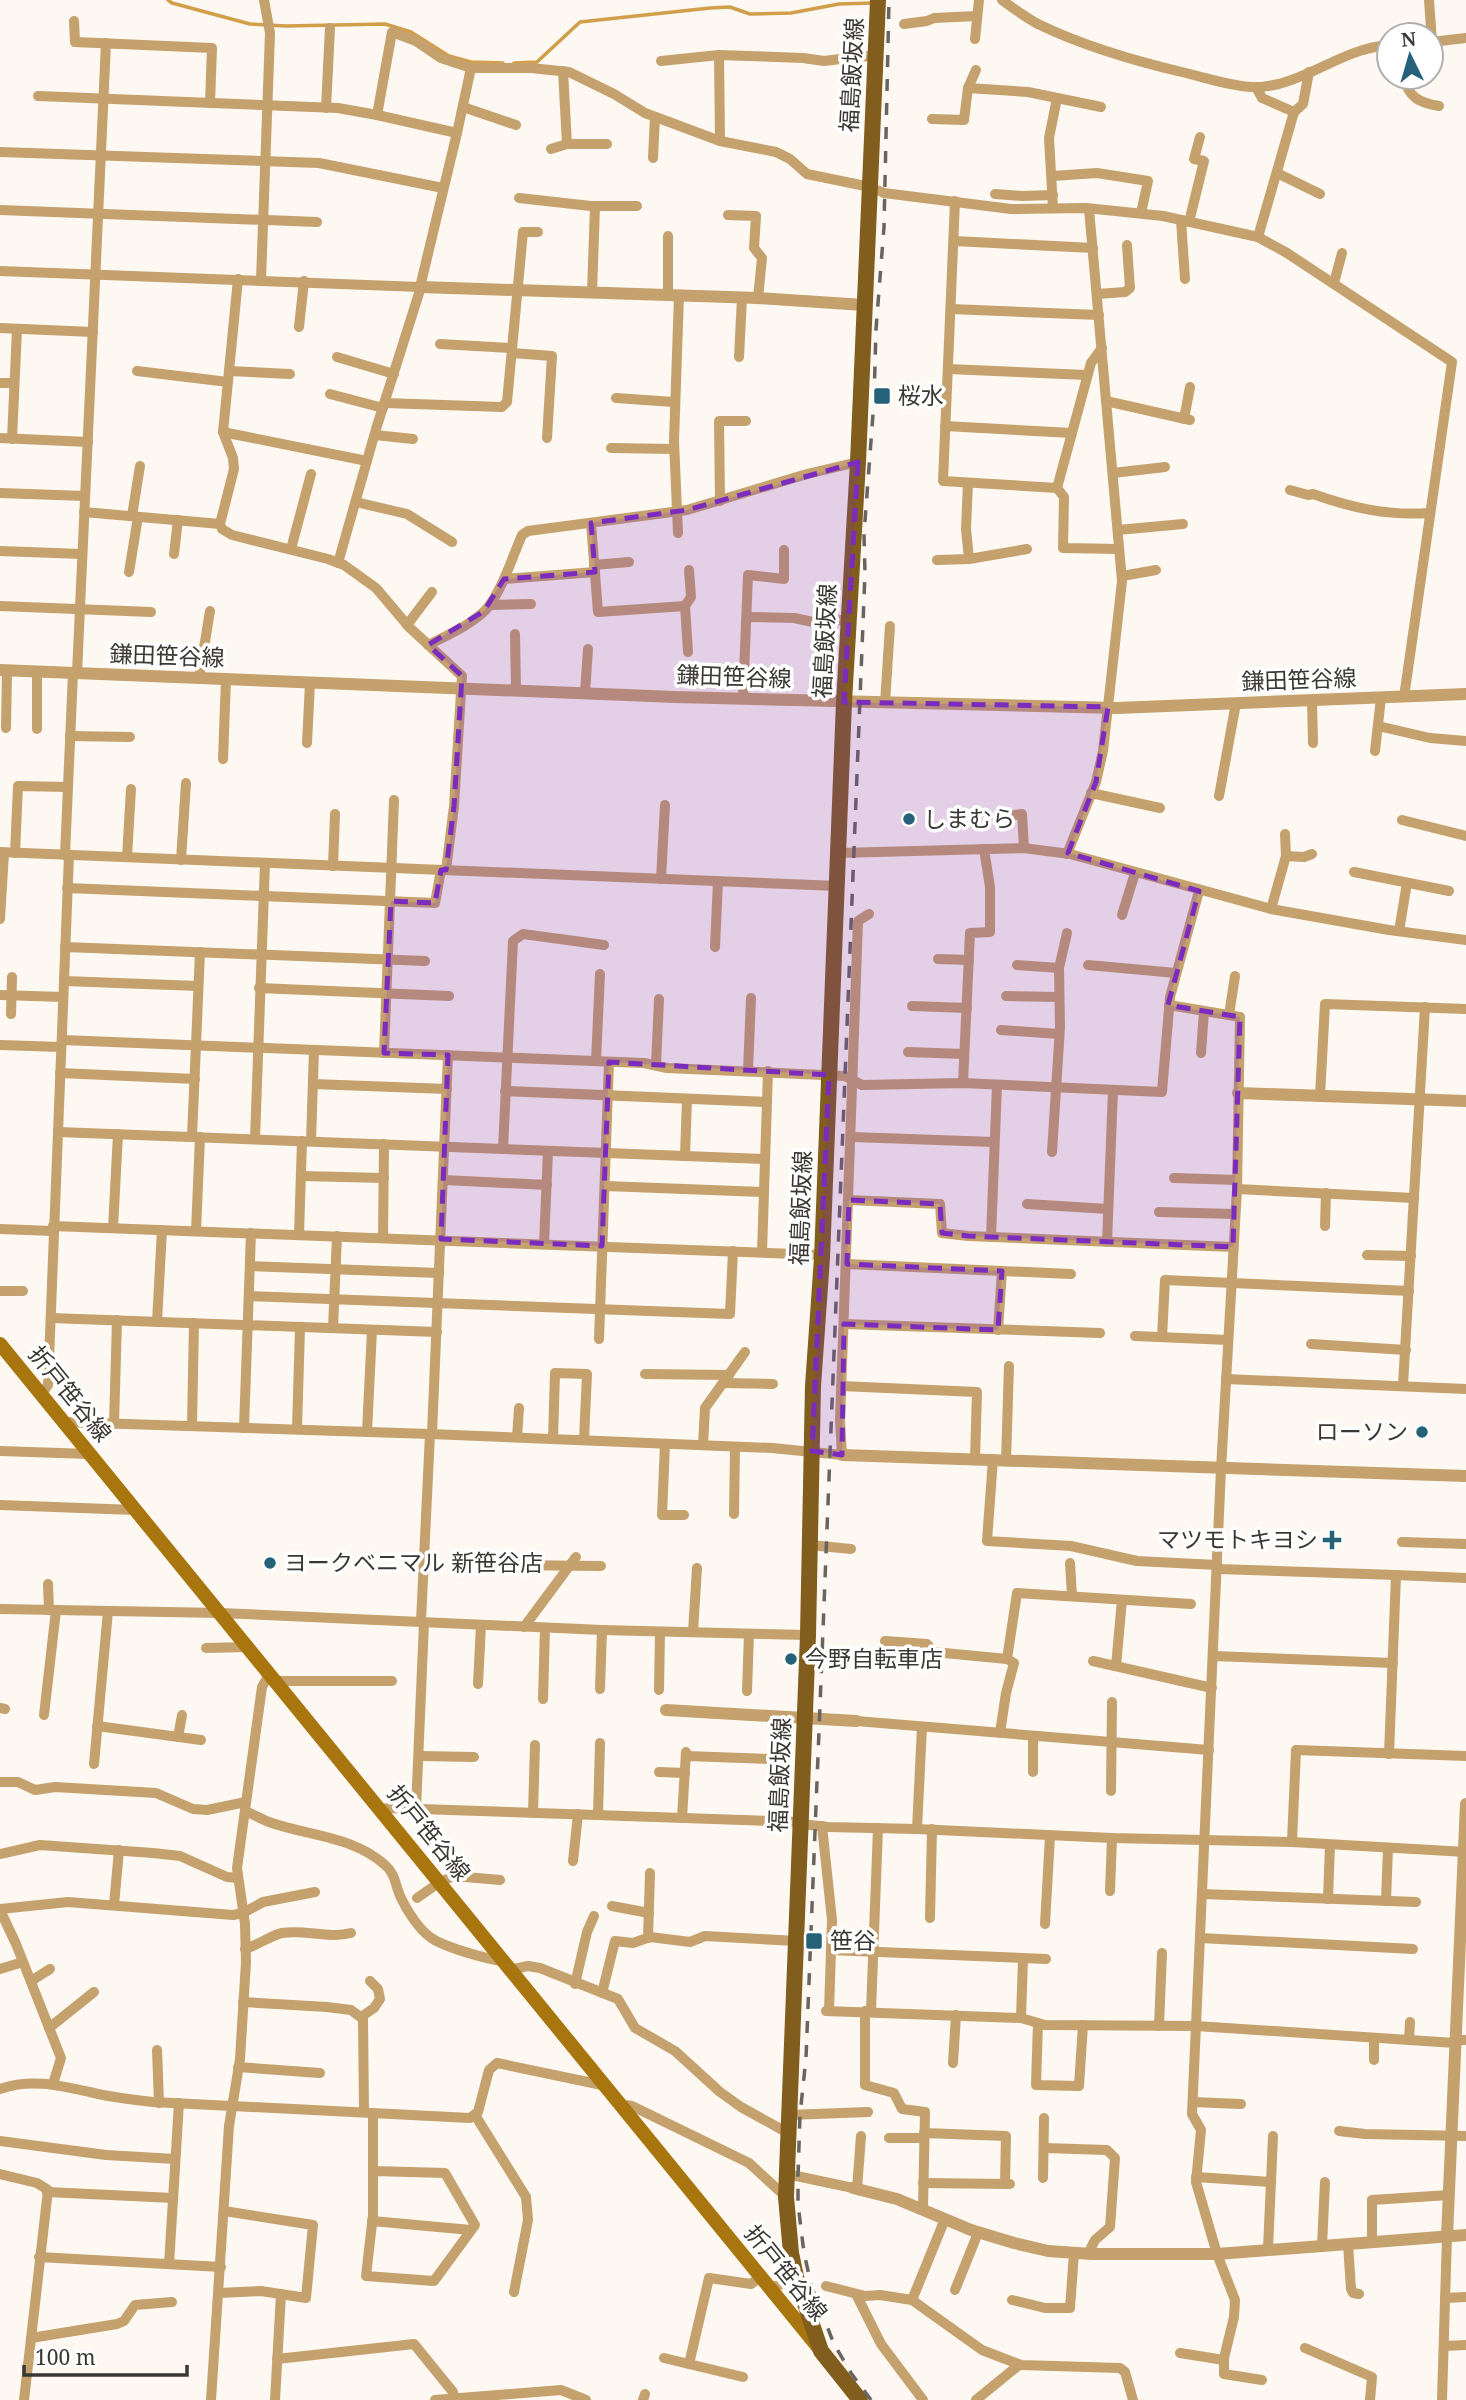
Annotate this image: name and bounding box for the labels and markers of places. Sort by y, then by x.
place label: 桜水 [898,379,944,411]
marker: 桜水 [872,386,892,406]
place label: しまむら [923,802,1015,834]
marker: しまむら [901,811,917,827]
place label: ローソン [1316,1415,1408,1447]
marker: ローソン [1414,1424,1430,1440]
place label: マツモトキヨシ [1157,1523,1318,1555]
marker: マツモトキヨシ [1324,1532,1340,1548]
place label: ヨークベニマル 新笹谷店 [284,1546,543,1578]
marker: ヨークベニマル 新笹谷店 [262,1555,278,1571]
place label: 今野自転車店 [805,1642,943,1674]
marker: 今野自転車店 [783,1651,799,1667]
place label: 笹谷 [830,1924,876,1956]
marker: 笹谷 [804,1931,824,1951]

